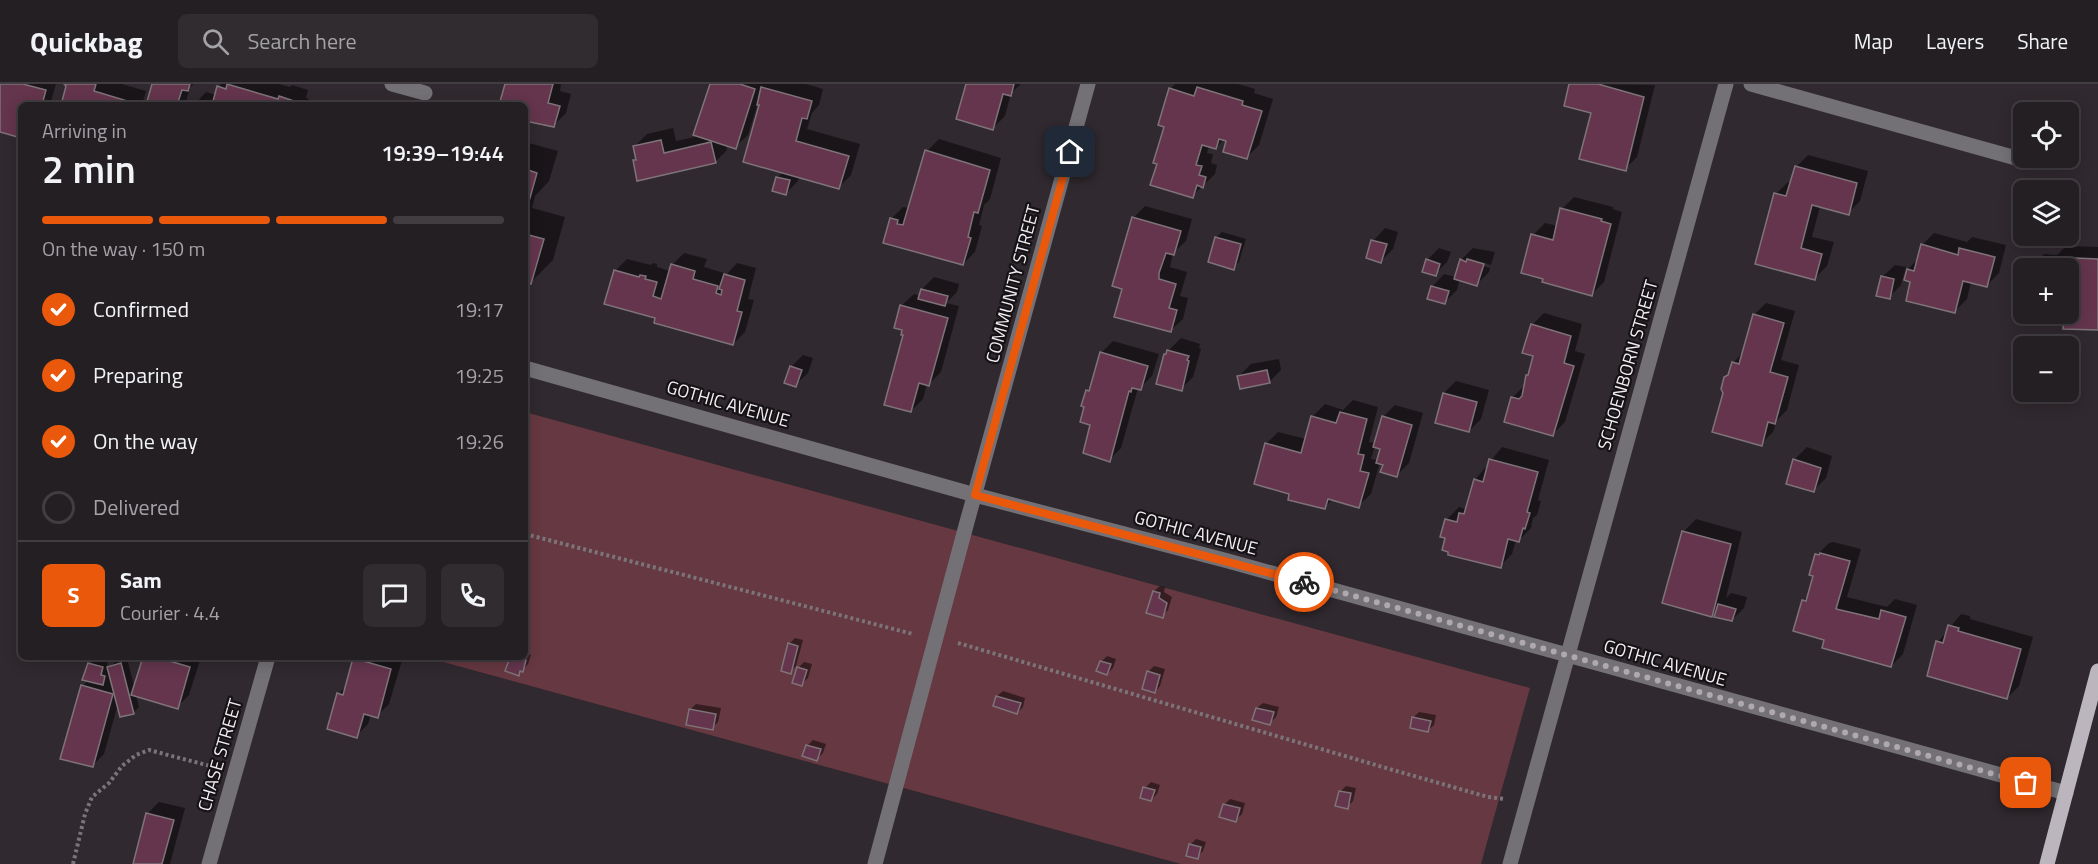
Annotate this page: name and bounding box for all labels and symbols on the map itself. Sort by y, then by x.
pin [1044,126,1095,177]
street label: COMMUNITY STREET [978,201,1047,366]
street label: SCHOENBORN STREET [1590,276,1665,453]
street label: GOTHIC AVENUE [663,373,793,434]
street label: GOTHIC AVENUE [1131,503,1261,562]
courier [1274,552,1334,612]
street label: GOTHIC AVENUE [1600,632,1730,693]
street label: CHASE STREET [191,695,249,814]
pin [2000,757,2051,808]

